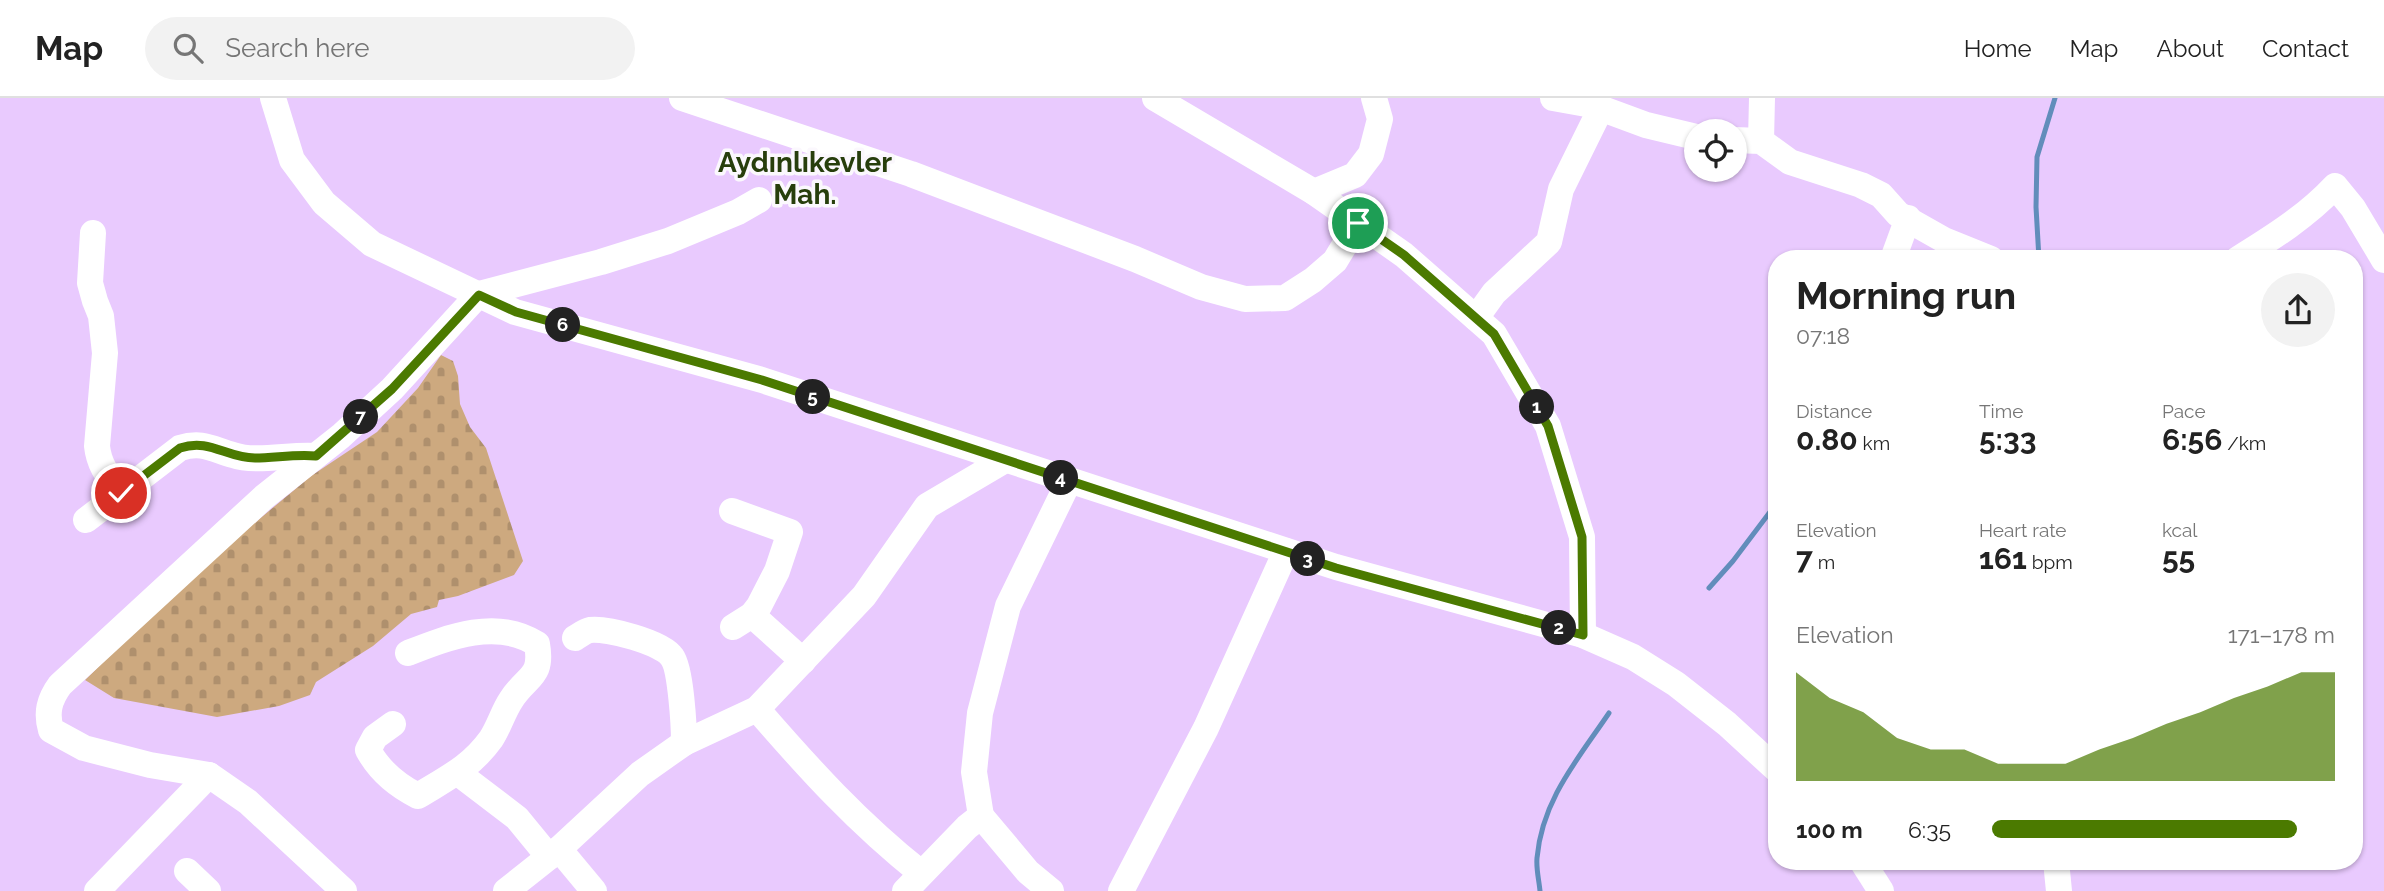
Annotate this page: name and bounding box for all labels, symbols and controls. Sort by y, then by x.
search box [145,17,635,80]
text: Map [35,29,103,68]
icon: search [169,29,207,67]
text: Search here [225,33,370,63]
text: Home [1964,34,2032,63]
text: Map [2070,34,2118,63]
text: About [2156,34,2224,63]
text: Contact [2262,34,2349,63]
map controls [1684,119,1747,182]
button: locate [1684,119,1747,182]
district label: Aydınlıkevler Mah. [718,146,892,211]
pin [1328,193,1388,253]
icon: arrive [1339,204,1377,242]
text: Morning run [1796,273,2016,318]
button: share [2261,273,2335,347]
pin: 6 [546,308,580,342]
text: 6 [557,313,568,335]
text: 07:18 [1796,322,1850,349]
pin: 5 [796,380,830,414]
text: 5 [807,385,818,407]
pin: 1 [1520,390,1554,424]
text: 1 [1532,395,1541,417]
pin: 7 [344,400,378,434]
text: Distance [1796,400,1872,422]
text: Time [1979,400,2023,422]
text: Pace [2162,400,2206,422]
text: 7 [355,405,366,427]
text: 0.80 [1796,422,1858,457]
text: 5:33 [1979,422,2037,457]
text: 6:56 [2162,422,2222,457]
text: km [1858,432,1890,454]
text: /km [2222,432,2266,454]
pin: 4 [1044,460,1078,496]
pin [91,463,151,523]
text: 4 [1055,466,1066,488]
icon: check [102,474,140,512]
text: Elevation [1796,519,1877,541]
text: Heart rate [1979,519,2067,541]
text: kcal [2162,519,2198,541]
text: 7 [1796,541,1813,576]
text: 161 [1979,541,2027,576]
text: 55 [2162,541,2195,576]
pin: 3 [1290,542,1326,576]
text: 3 [1302,547,1313,569]
text: m [1813,551,1835,573]
text: bpm [2027,551,2073,573]
pin: 2 [1542,610,1576,646]
text: 2 [1553,616,1564,638]
text: Elevation [1796,621,1894,648]
text: 171–178 m [2228,621,2335,648]
text: 100 m [1796,816,1863,843]
text: 6:35 [1908,816,1951,843]

